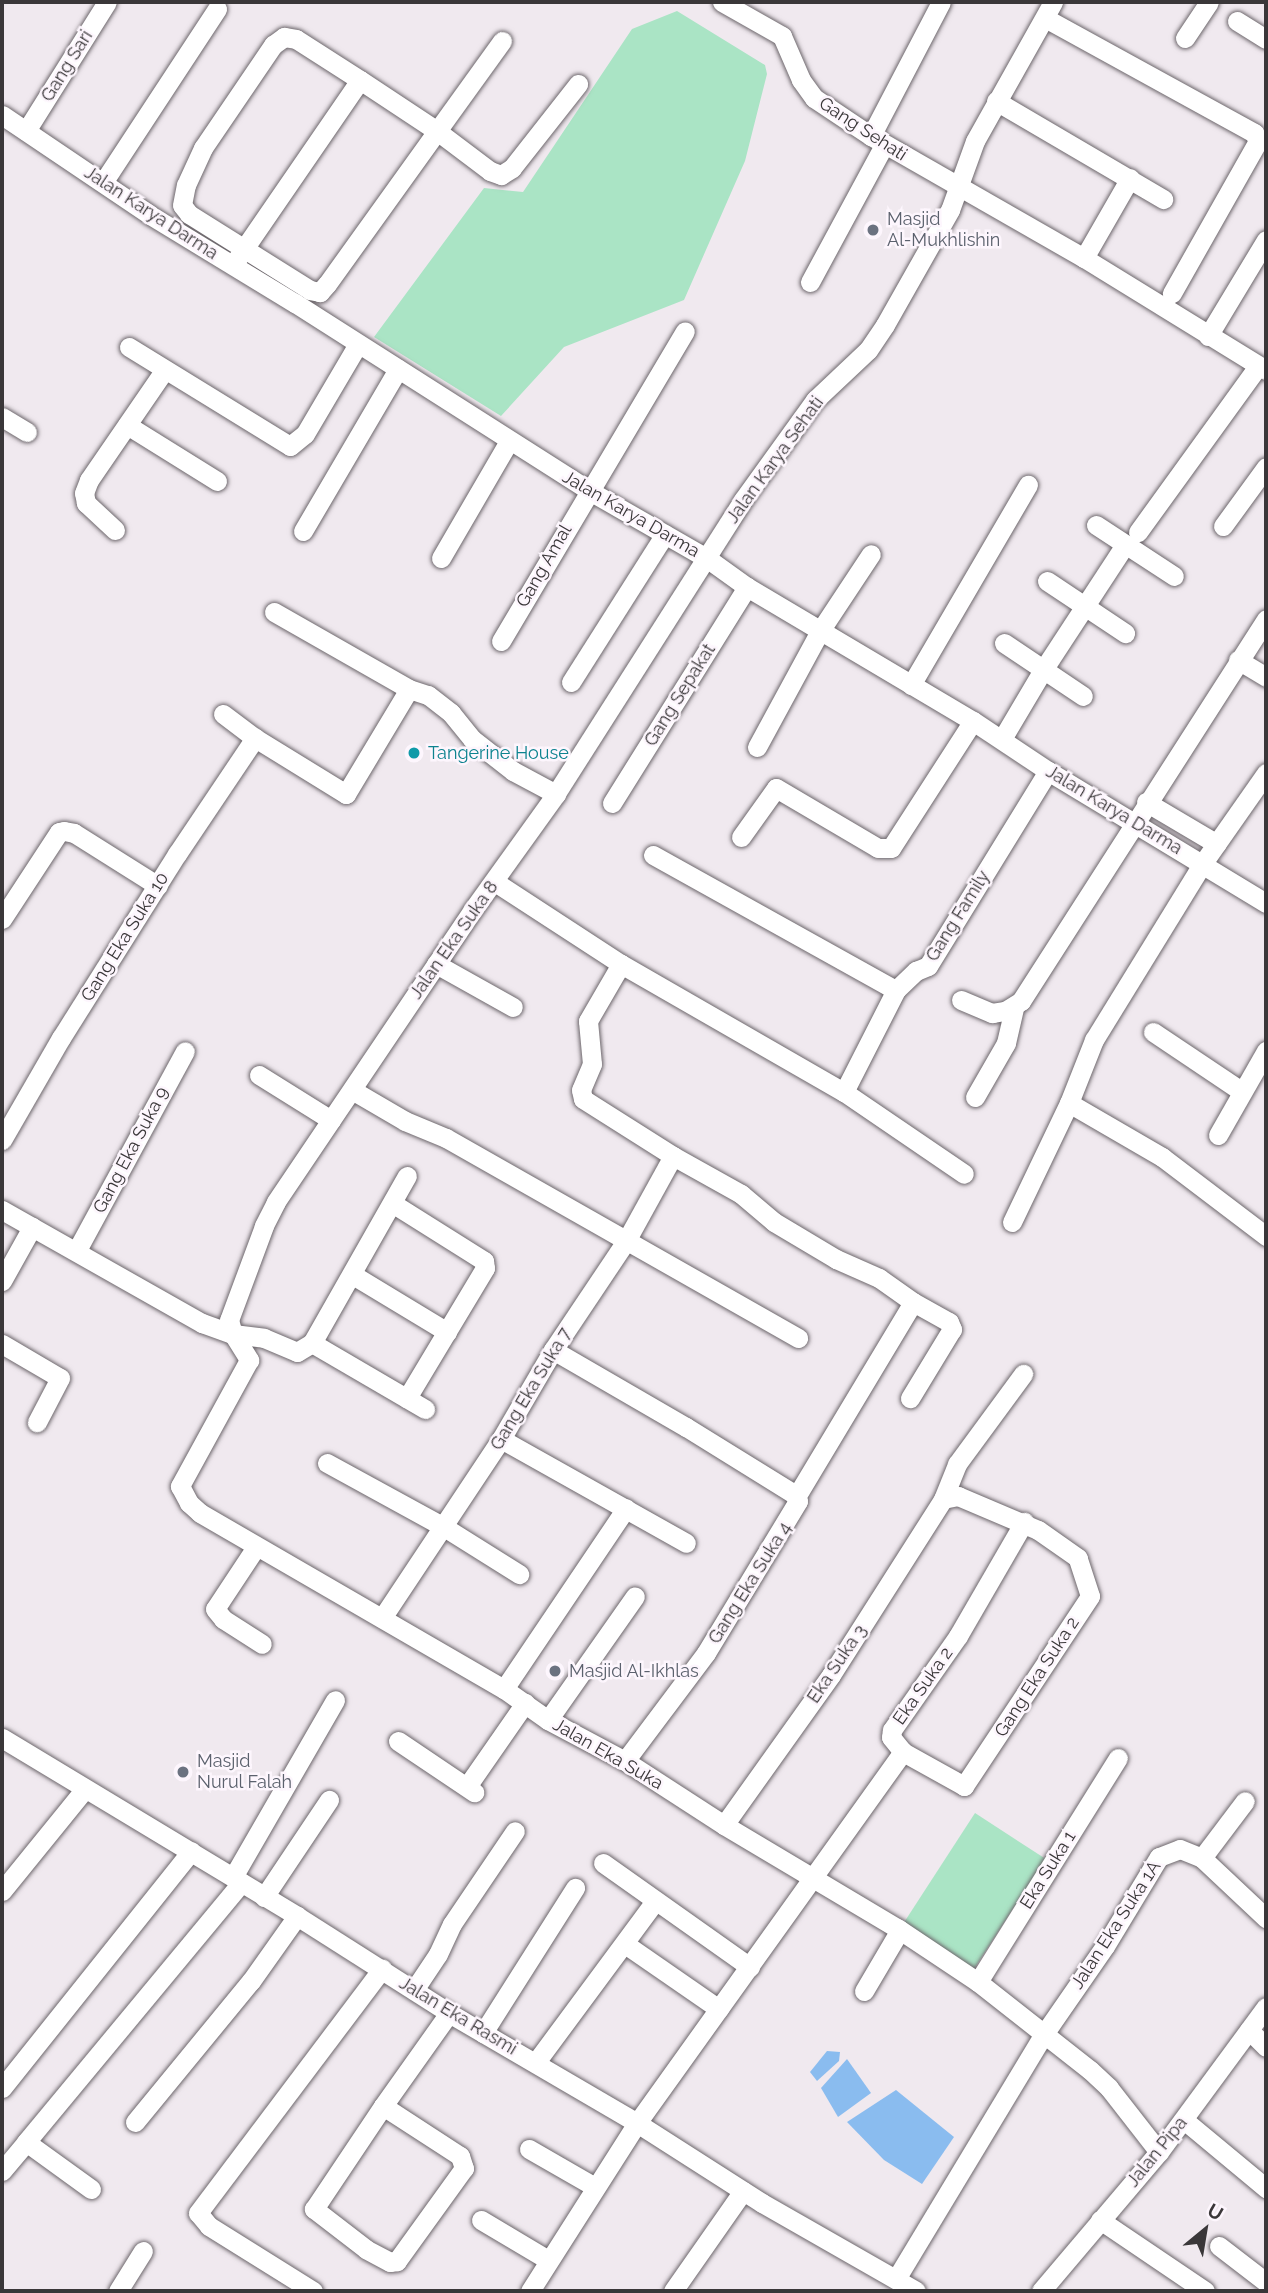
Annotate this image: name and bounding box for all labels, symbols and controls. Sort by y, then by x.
street label: Gang Sari [37,26,97,106]
street label: Gang Sehati [815,93,911,165]
street label: Jalan Karya Darma [80,162,222,264]
place label: Masjid Al-Mukhlishin [887,209,1000,252]
marker: Masjid Al-Mukhlishin [865,222,881,238]
street label: Jalan Karya Sehati [722,392,828,528]
street label: Jalan Karya Darma [558,466,704,562]
street label: Gang Amal [512,521,576,611]
street label: Gang Sepakat [640,640,720,750]
place label: Tangerine House [428,742,569,764]
marker: Tangerine House [406,745,422,761]
street label: Jalan Karya Darma [1042,761,1186,859]
street label: Gang Family [922,867,994,965]
street label: Gang Eka Suka 10 [77,869,173,1005]
street label: Jalan Eka Suka 8 [405,877,503,1003]
street label: Gang Eka Suka 9 [89,1083,173,1217]
street label: Gang Eka Suka 7 [486,1324,576,1454]
street label: Gang Eka Suka 4 [704,1518,796,1648]
street label: Gang Eka Suka 2 [990,1613,1084,1741]
street label: Eka Suka 3 [803,1621,871,1707]
street label: Eka Suka 2 [888,1643,958,1729]
place label: Masjid Al-Ikhlas [569,1660,699,1682]
marker: Masjid Al-Ikhlas [547,1663,563,1679]
street label: Jalan Eka Suka [549,1714,667,1794]
place label: Masjid Nurul Falah [197,1751,293,1794]
marker: Masjid Nurul Falah [175,1764,191,1780]
street label: Eka Suka 1 [1016,1827,1080,1913]
street label: Jalan Eka Suka 1A [1067,1857,1165,1993]
street label: Jalan Eka Rasmi [395,1972,521,2060]
street label: Jalan Pipa [1122,2113,1192,2191]
north arrow [1170,2195,1240,2265]
text: U [1204,2199,1227,2225]

